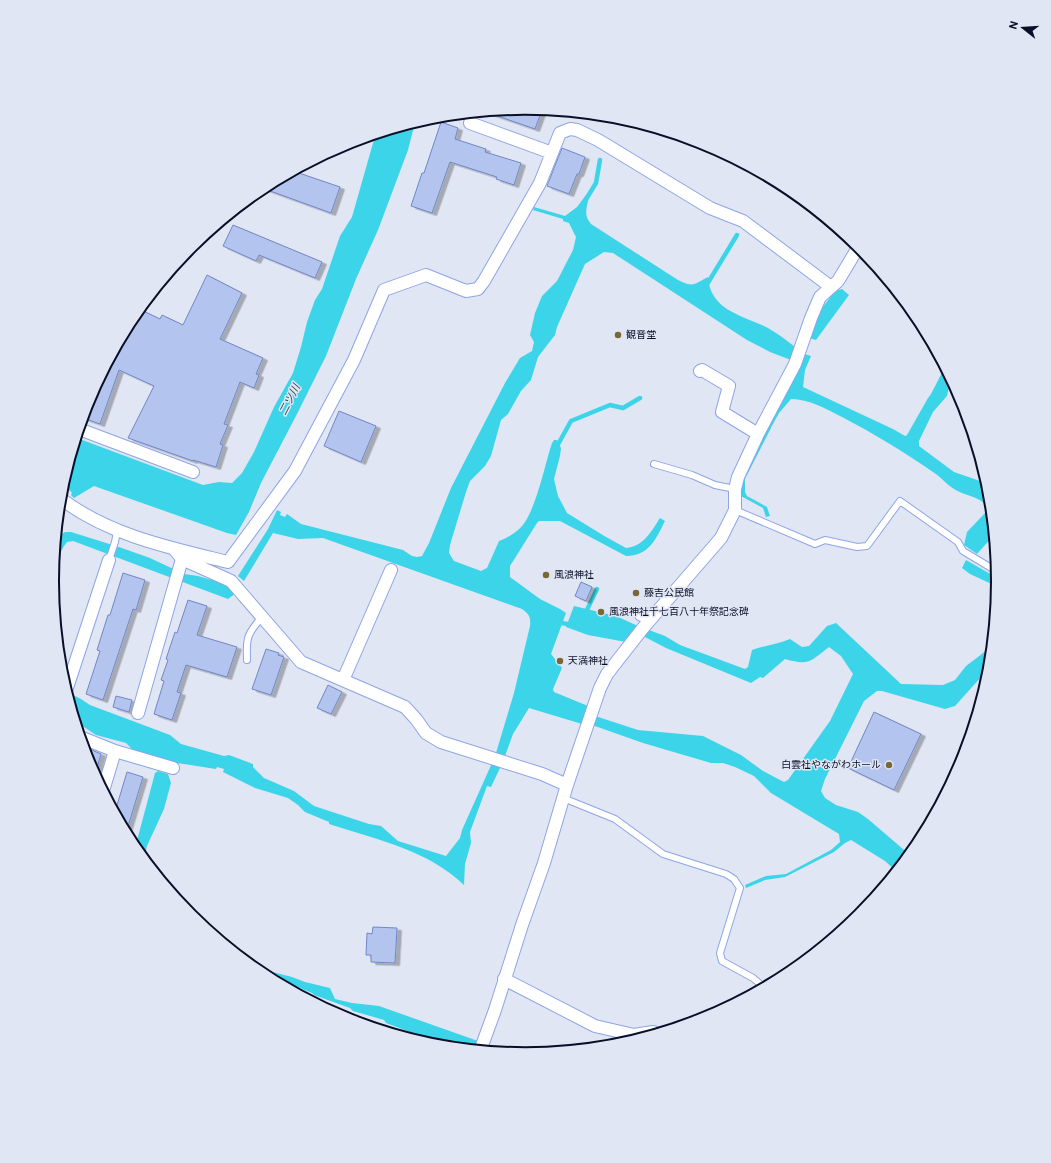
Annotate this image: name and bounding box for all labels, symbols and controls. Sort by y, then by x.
north arrow [1003,8,1043,48]
text: N [1007,20,1022,31]
place label: 観音堂 [626,329,656,342]
marker: 観音堂 [613,330,623,340]
water label: 二ツ川 [276,381,304,418]
place label: 風浪神社 [554,569,594,582]
marker: 風浪神社 [541,570,551,580]
place label: 藤吉公民館 [644,587,694,600]
marker: 藤吉公民館 [631,588,641,598]
place label: 風浪神社千七百八十年祭記念碑 [609,606,749,619]
marker: 風浪神社千七百八十年祭記念碑 [596,607,606,617]
place label: 天満神社 [568,655,608,668]
marker: 天満神社 [555,656,565,666]
place label: 白雲社やながわホール [781,759,881,772]
marker: 白雲社やながわホール [884,760,894,770]

